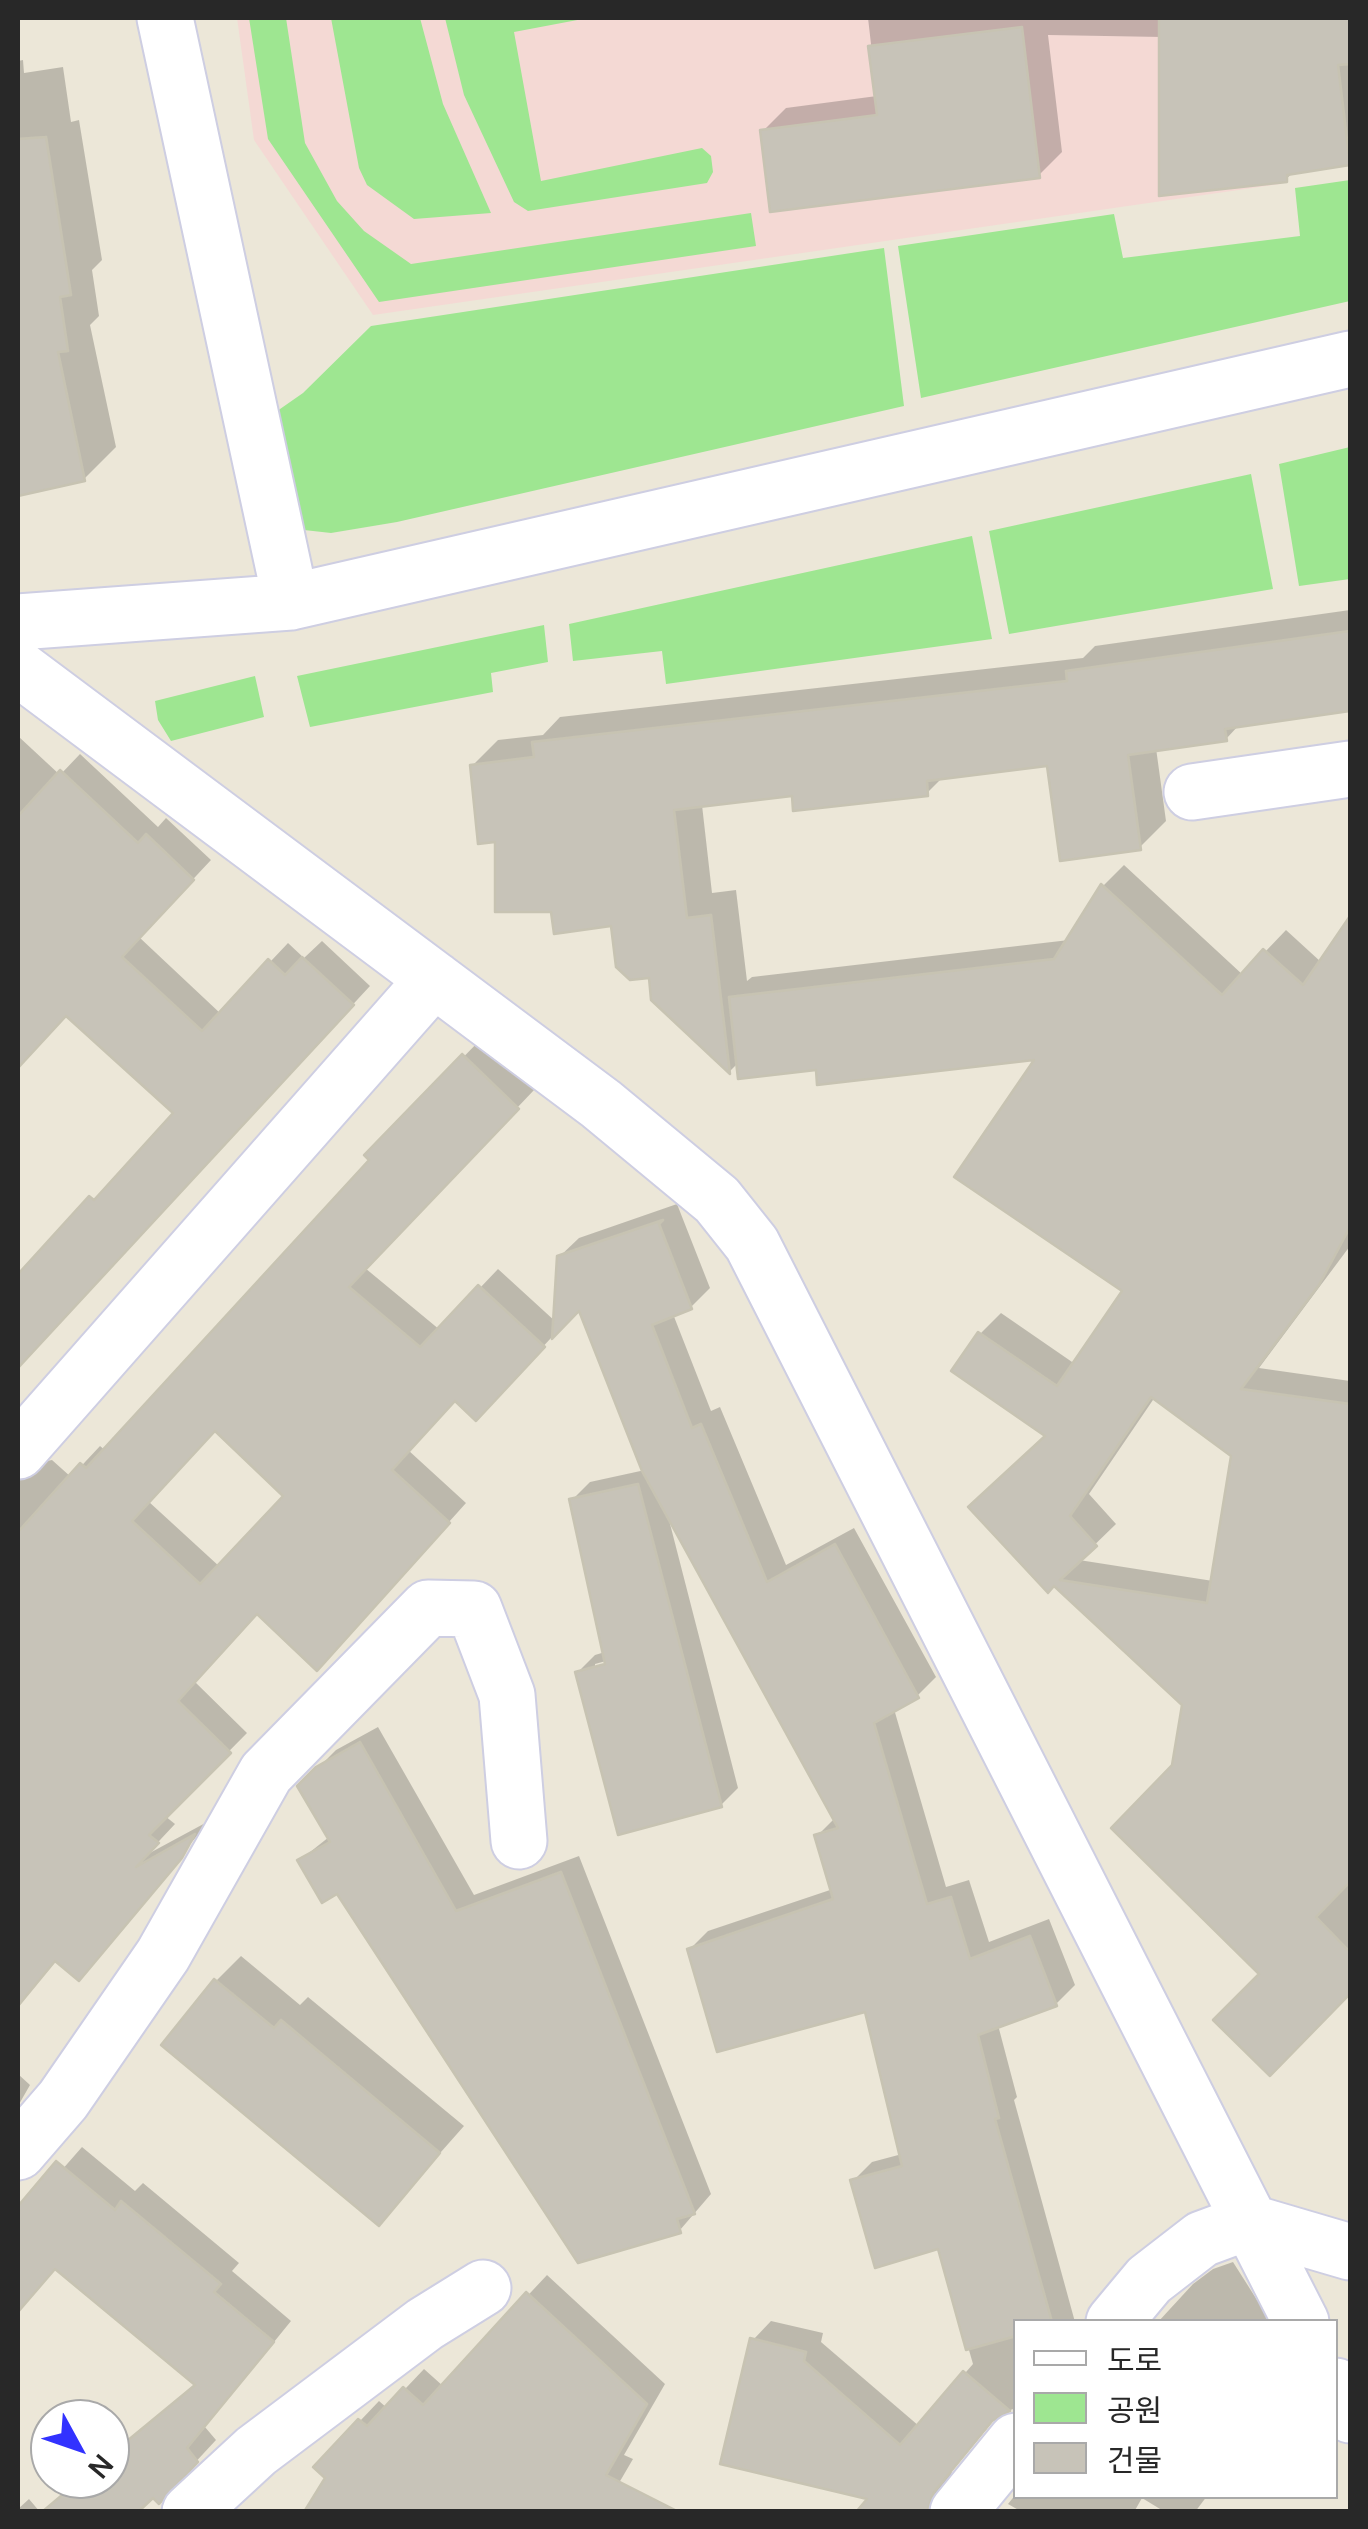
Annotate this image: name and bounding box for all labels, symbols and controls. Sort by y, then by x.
legend [1013,2319,1338,2499]
text: 도로 [1107,2339,1162,2380]
text: 공원 [1107,2389,1162,2430]
north arrow [30,2399,130,2499]
text: 건물 [1107,2439,1162,2480]
text: N [80,2447,122,2487]

